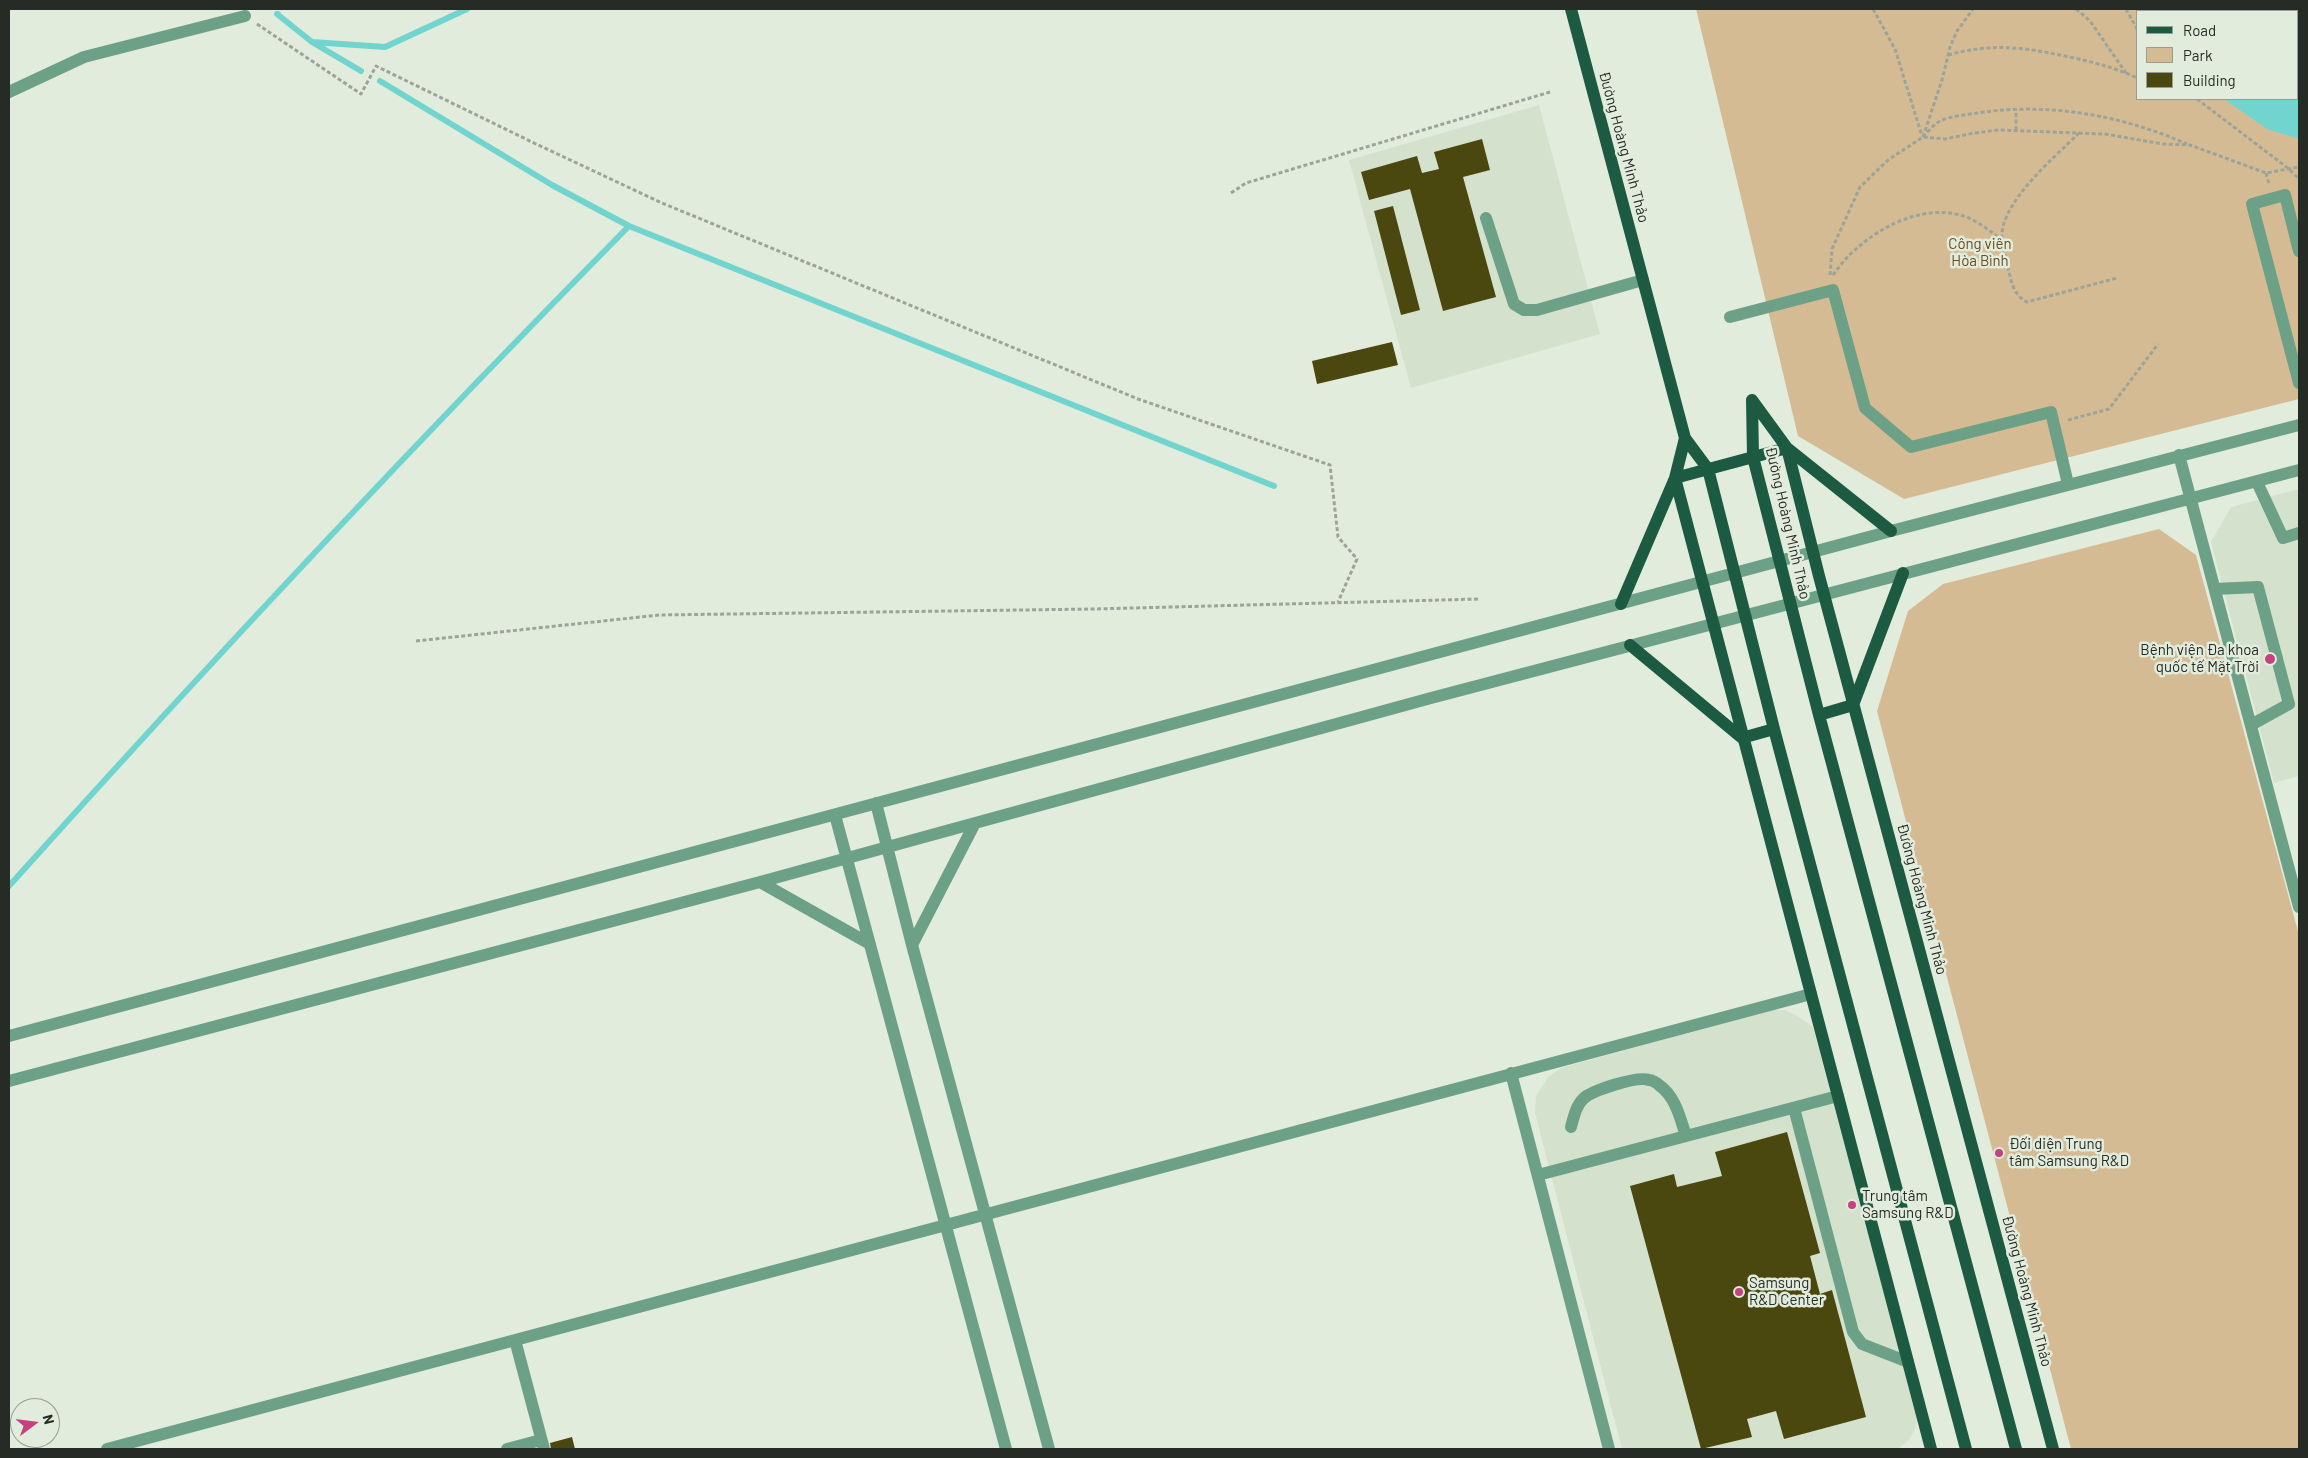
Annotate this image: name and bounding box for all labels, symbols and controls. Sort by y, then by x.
legend [2136,10,2298,100]
text: Road [2183,21,2216,39]
text: Park [2183,46,2212,64]
street label: Đường Hoàng Minh Thảo [1595,69,1653,225]
text: Building [2183,71,2236,89]
park label: Công viên Hòa Bình [1948,235,2012,270]
street label: Đường Hoàng Minh Thảo [1762,445,1814,601]
place label: Bệnh viện Đa khoa quốc tế Mặt Trời [2140,641,2259,676]
marker: Bệnh viện Đa khoa quốc tế Mặt Trời [2263,652,2277,666]
street label: Đường Hoàng Minh Thảo [1893,821,1951,977]
place label: Đối diện Trung tâm Samsung R&D [2009,1135,2129,1170]
marker: Đối diện Trung tâm Samsung R&D [1993,1147,2005,1159]
place label: Trung tâm Samsung R&D [1862,1187,1953,1222]
marker: Trung tâm Samsung R&D [1846,1199,1858,1211]
street label: Đường Hoàng Minh Thảo [1998,1213,2056,1369]
place label: Samsung R&D Center [1749,1274,1824,1309]
marker: Samsung R&D Center [1733,1286,1745,1298]
north arrow [10,1398,60,1448]
text: N [40,1413,58,1426]

